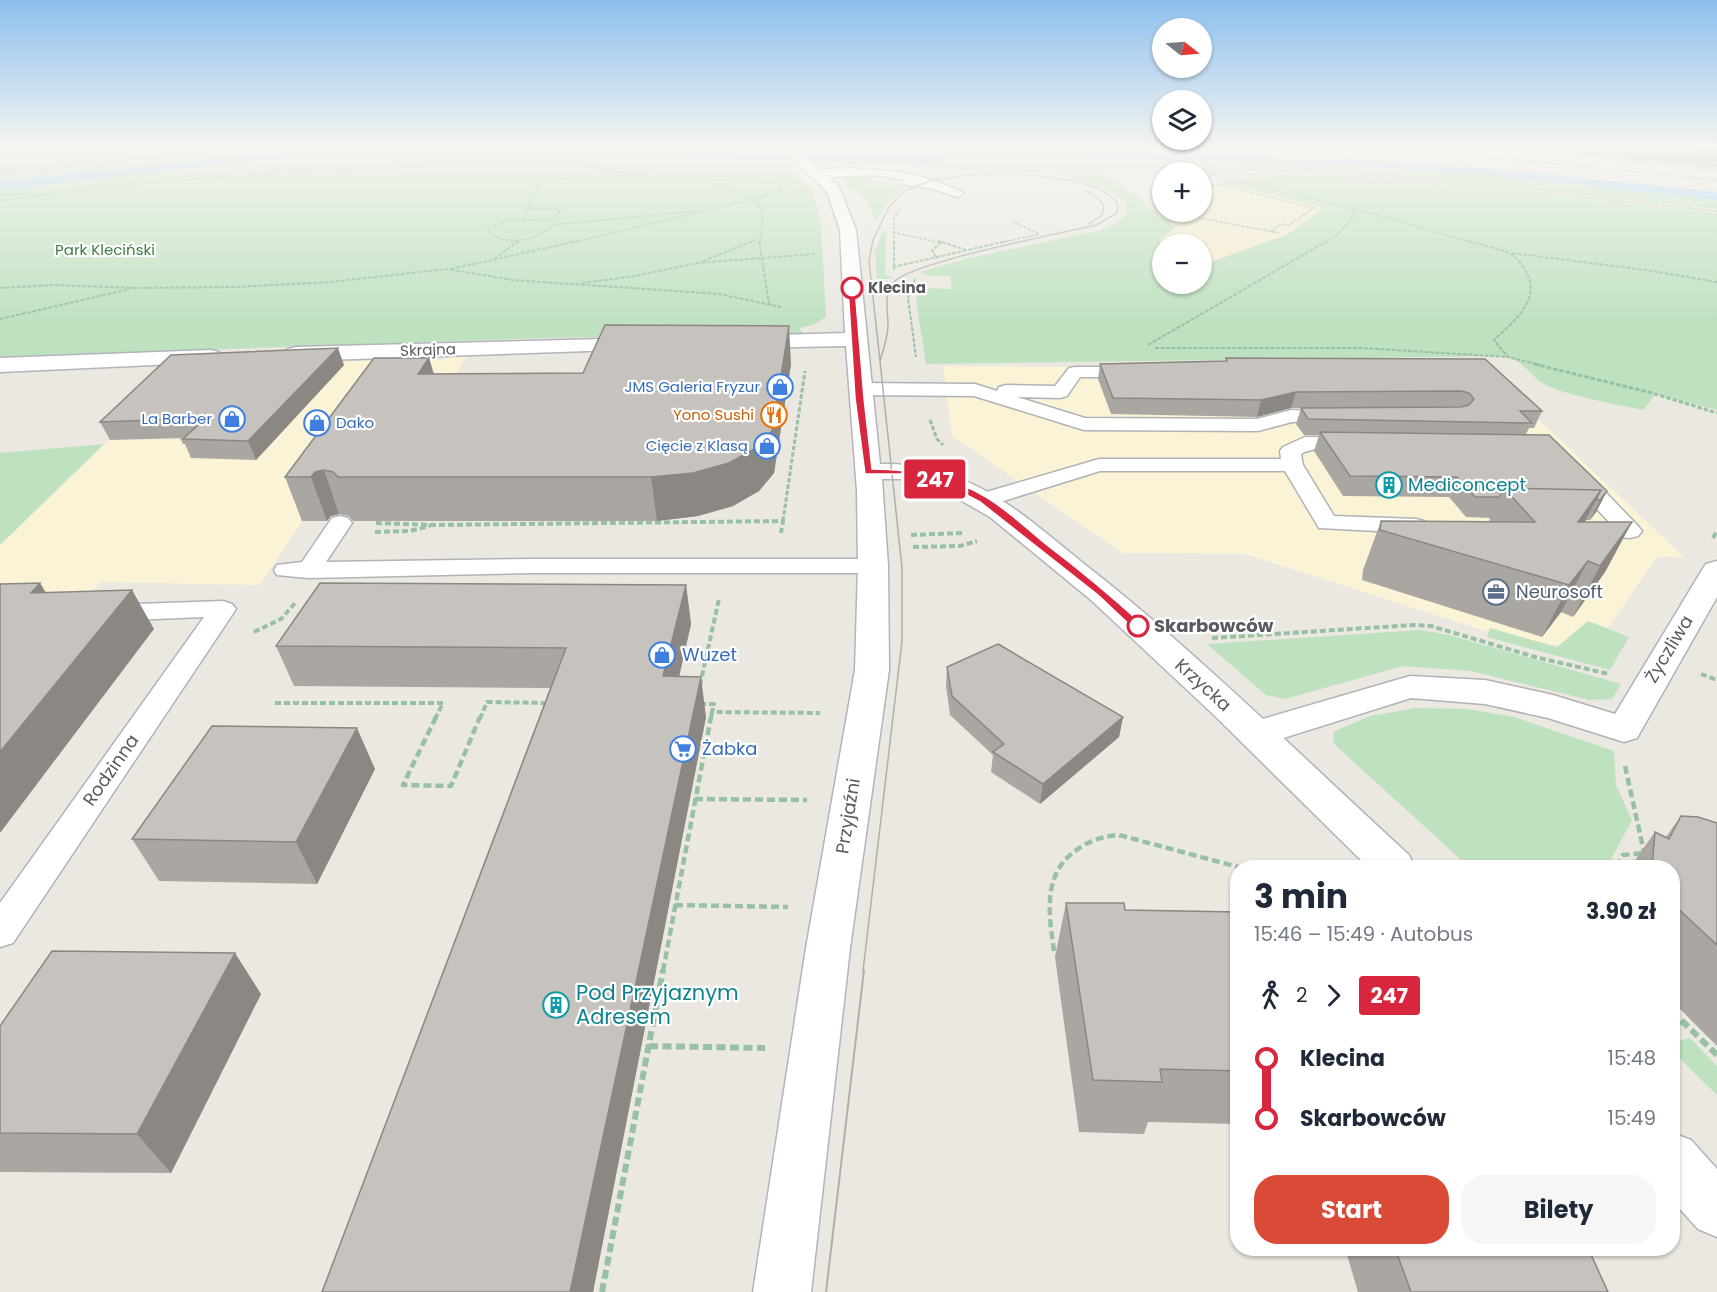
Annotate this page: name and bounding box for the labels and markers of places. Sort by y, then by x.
marker: Klecina [841,277,863,299]
place label: Klecina [868,277,926,298]
shop icon: JMS Galeria Fryzur [765,372,795,402]
place label: JMS Galeria Fryzur [624,376,760,397]
restaurant icon: Yono Sushi [759,400,789,430]
shop icon: La Barber [217,404,247,434]
place label: Yono Sushi [673,404,754,425]
place label: La Barber [141,408,212,429]
shop icon: Dako [302,408,332,438]
place label: Dako [336,412,374,433]
shop icon: Cięcie z Klasą [752,431,782,461]
place label: Cięcie z Klasą [646,435,748,456]
building icon: Mediconcept [1374,470,1404,500]
place label: Mediconcept [1408,472,1526,497]
office icon: Neurosoft [1481,577,1511,607]
place label: Neurosoft [1516,579,1603,604]
place label: Skarbowców [1154,613,1274,638]
marker: Skarbowców [1127,615,1149,637]
shop icon: Wuzet [647,640,677,670]
place label: Wuzet [682,642,737,667]
supermarket icon: Żabka [668,734,698,764]
place label: Żabka [702,736,758,761]
place label: Pod Przyjaznym Adresem [576,978,739,1031]
building icon: Pod Przyjaznym Adresem [541,990,571,1020]

